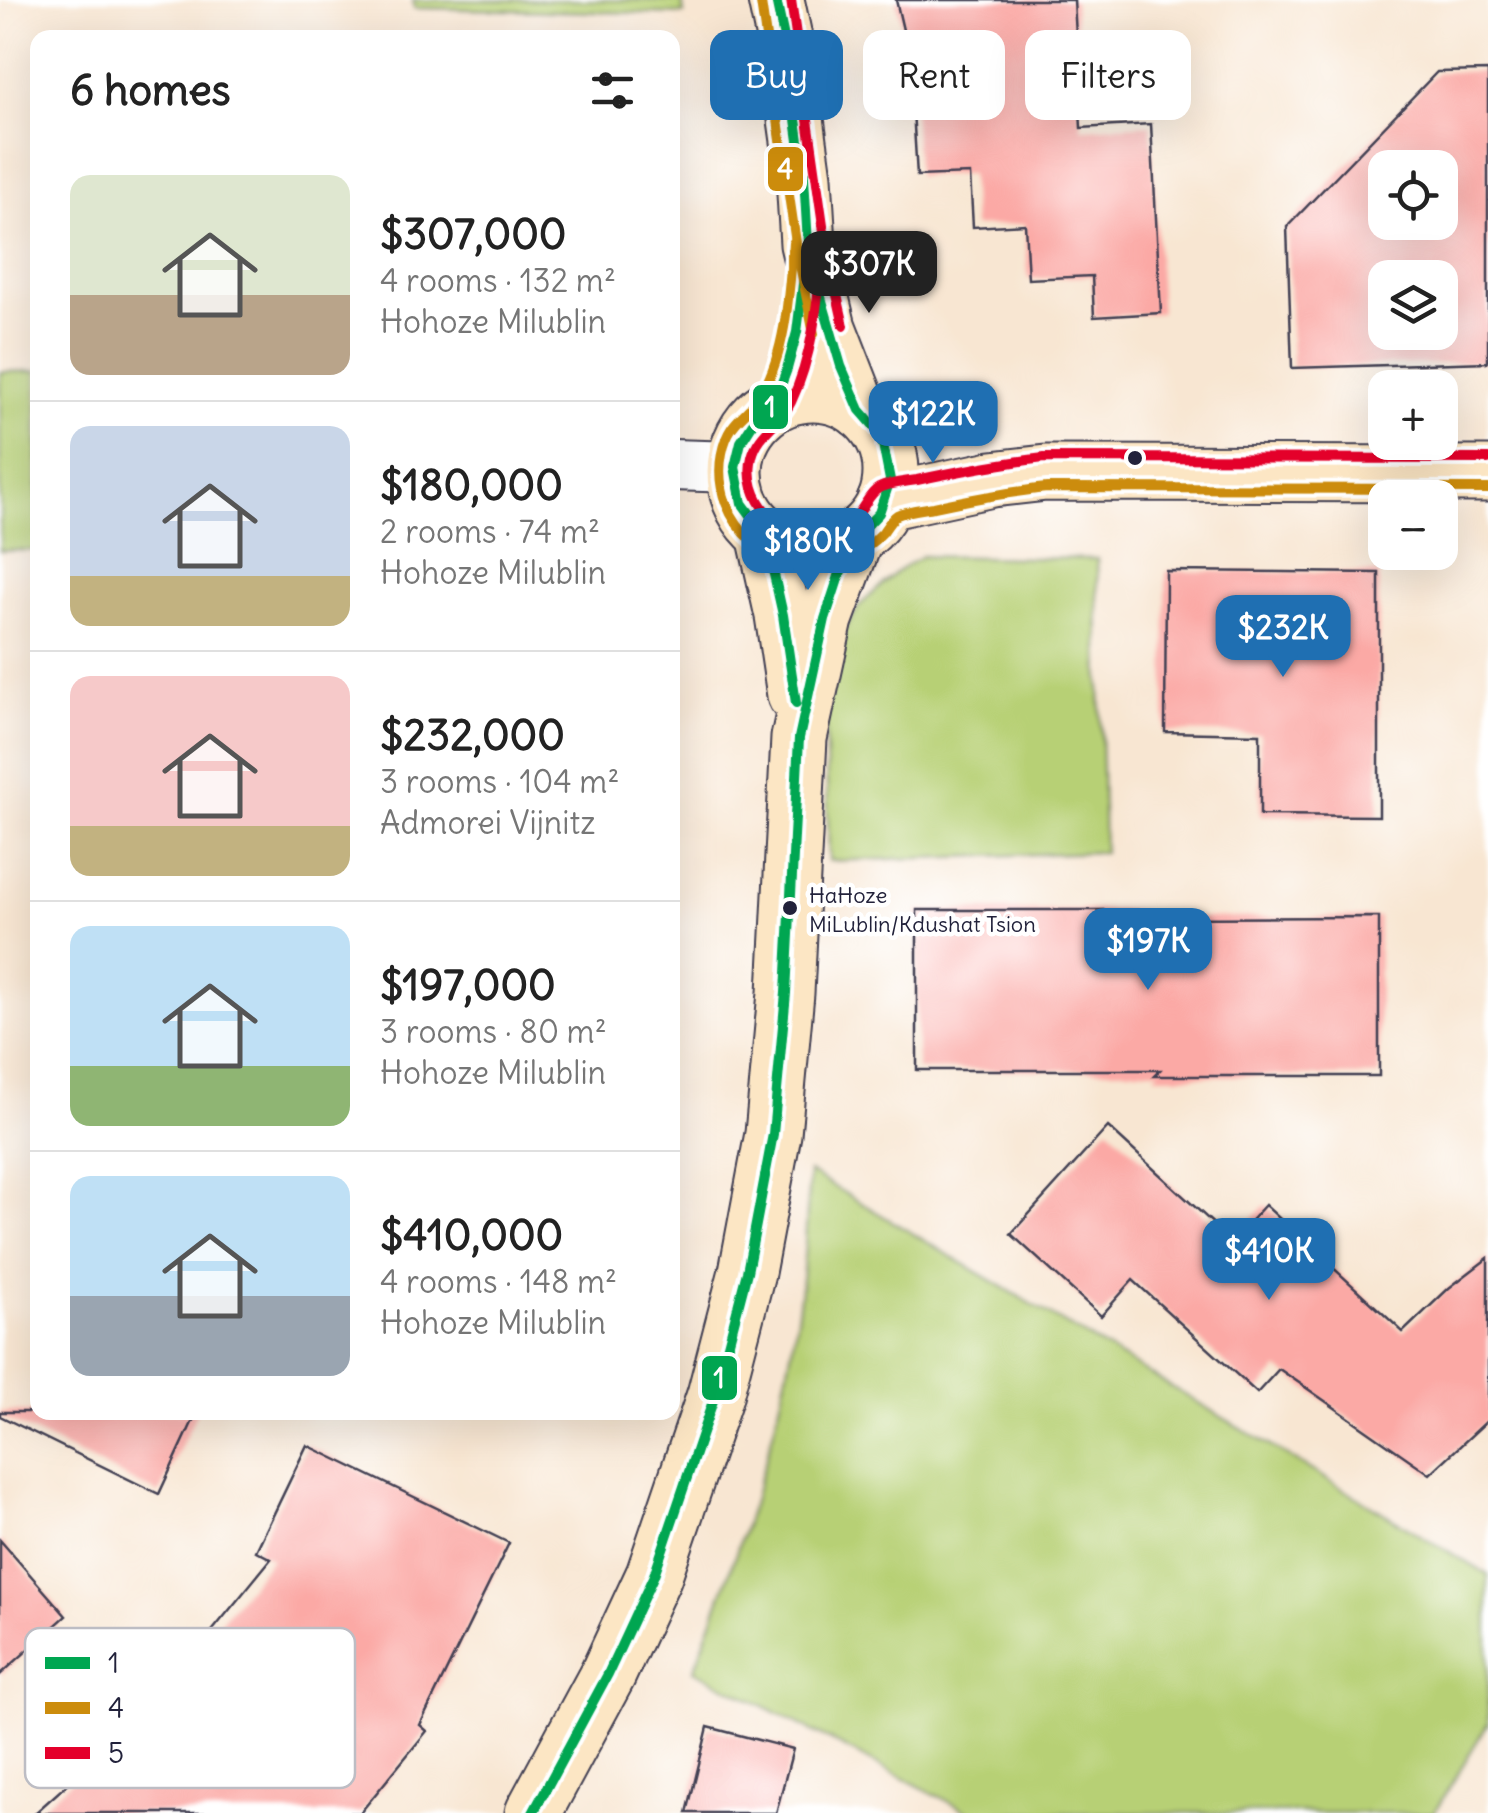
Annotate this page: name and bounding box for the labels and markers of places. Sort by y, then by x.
pin: $307K [799,231,939,316]
pin: $122K [863,381,1003,466]
unlabelled marker [1125,448,1145,468]
pin: $180K [738,508,878,593]
pin: $232K [1213,595,1353,680]
place label: HaHoze MiLublin/Kdushat Tsion [809,881,1036,938]
marker: HaHoze MiLublin/Kdushat Tsion [780,898,800,918]
pin: $197K [1078,908,1218,993]
pin: $410K [1199,1218,1339,1303]

